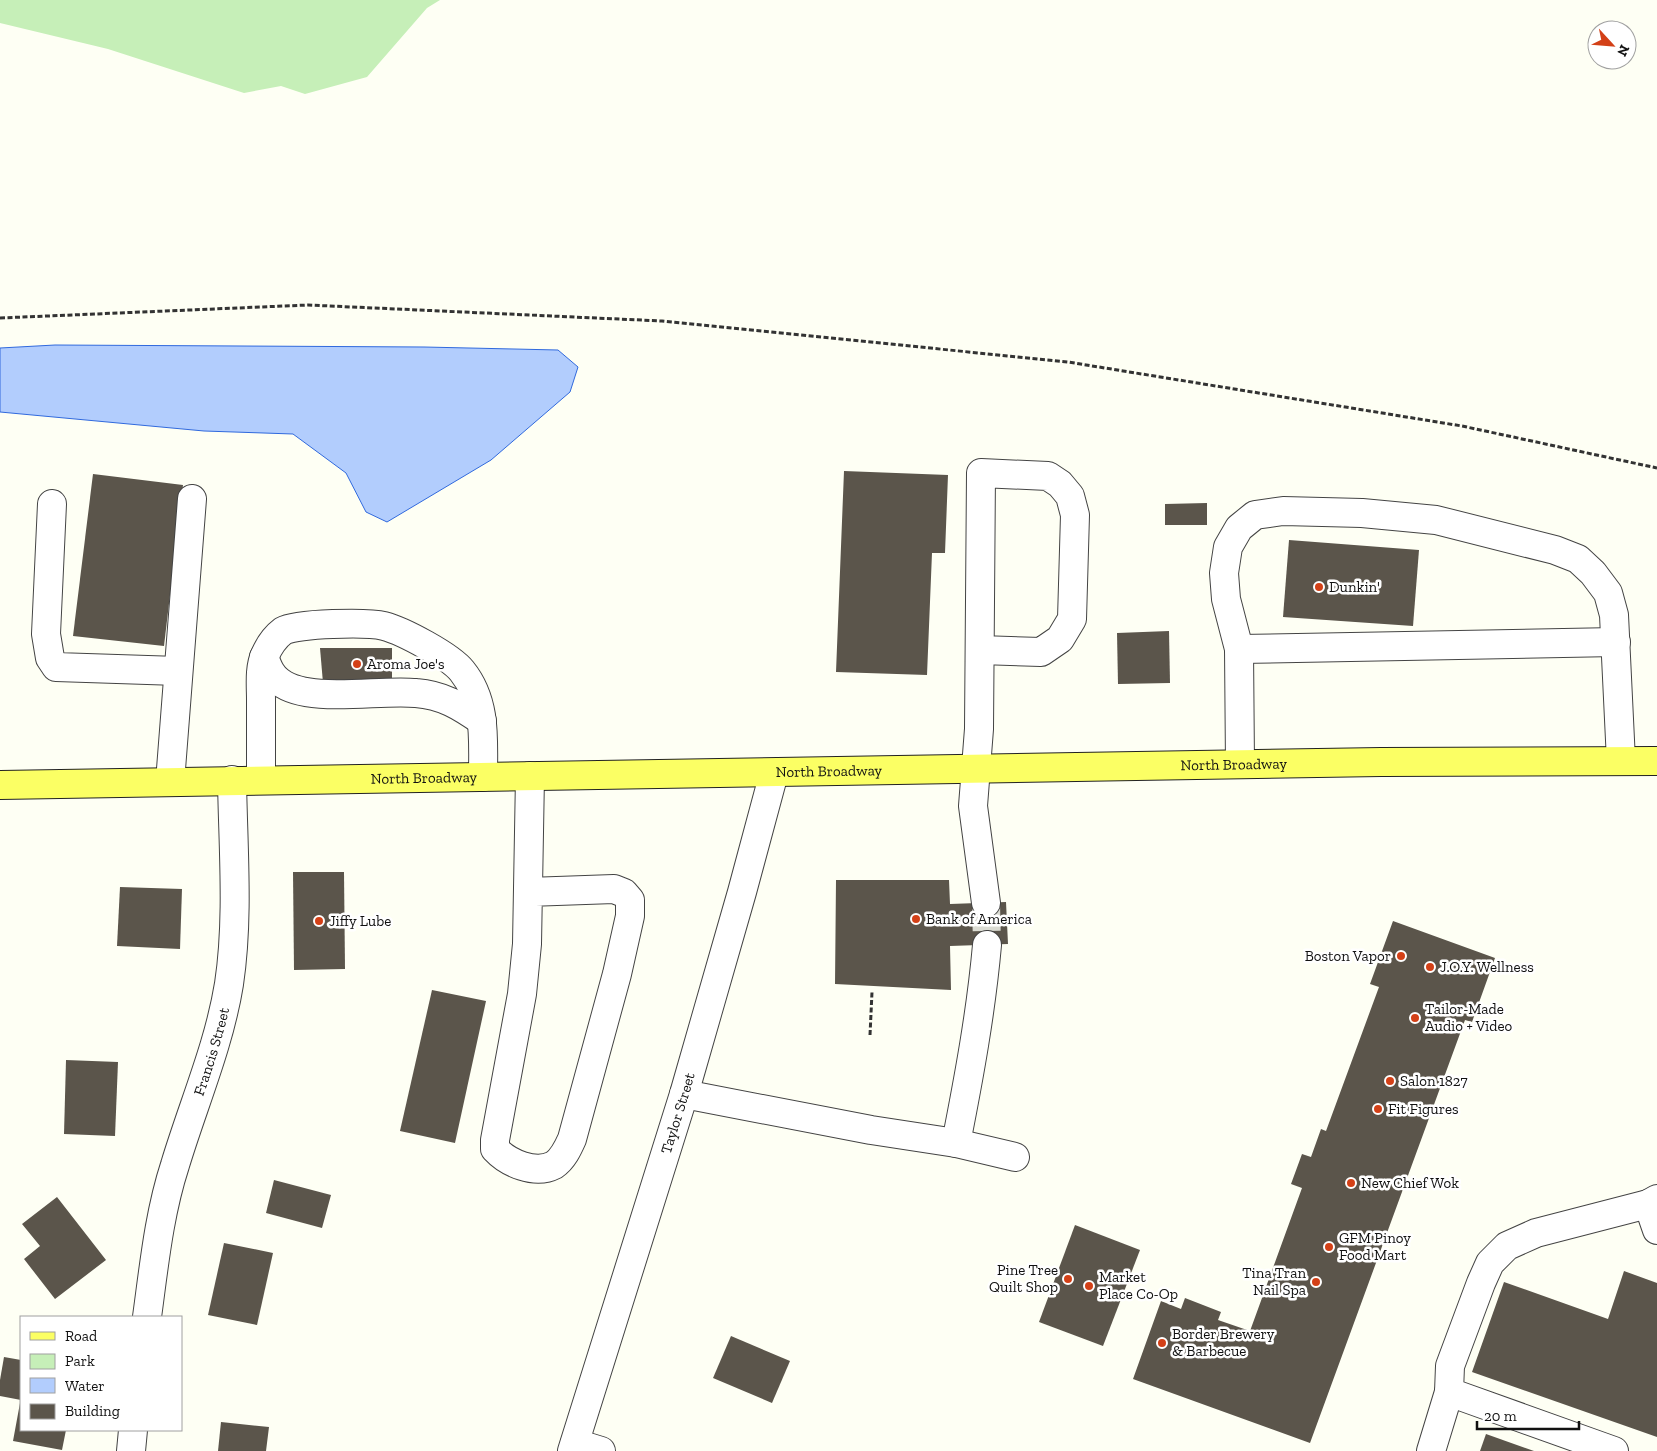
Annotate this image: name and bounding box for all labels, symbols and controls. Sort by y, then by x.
north arrow [1587,20,1637,70]
text: N [1613,42,1633,59]
place label: Dunkin' [1329,578,1380,596]
marker: Dunkin' [1313,581,1325,593]
place label: Aroma Joe's [367,655,445,673]
marker: Aroma Joe's [351,658,363,670]
street label: North Broadway [1180,755,1288,774]
street label: North Broadway [775,761,883,781]
street label: North Broadway [371,768,478,788]
place label: Bank of America [926,910,1032,928]
place label: Jiffy Lube [329,912,391,930]
marker: Bank of America [910,913,922,925]
marker: Jiffy Lube [313,915,325,927]
place label: Boston Vapor [1305,947,1391,965]
marker: Boston Vapor [1395,950,1407,962]
place label: J.O.Y. Wellness [1440,958,1534,976]
marker: J.O.Y. Wellness [1424,961,1436,973]
place label: Tailor-Made Audio + Video [1425,1000,1513,1035]
street label: Francis Street [190,1005,233,1098]
marker: Tailor-Made Audio + Video [1409,1012,1421,1024]
street label: Taylor Street [657,1070,699,1156]
place label: Salon 1827 [1400,1072,1468,1090]
marker: Salon 1827 [1384,1075,1396,1087]
place label: Fit Figures [1388,1100,1459,1118]
marker: Fit Figures [1372,1103,1384,1115]
place label: New Chief Wok [1361,1174,1459,1192]
marker: New Chief Wok [1345,1177,1357,1189]
place label: GFM Pinoy Food Mart [1339,1229,1411,1264]
marker: GFM Pinoy Food Mart [1323,1241,1335,1253]
place label: Pine Tree Quilt Shop [989,1261,1058,1296]
place label: Tina Tran Nail Spa [1242,1264,1306,1299]
place label: Market Place Co-Op [1099,1268,1178,1303]
marker: Pine Tree Quilt Shop [1062,1273,1074,1285]
marker: Tina Tran Nail Spa [1310,1276,1322,1288]
marker: Market Place Co-Op [1083,1280,1095,1292]
legend [20,1316,182,1431]
place label: Border Brewery & Barbecue [1172,1325,1275,1360]
text: Road [65,1327,98,1345]
marker: Border Brewery & Barbecue [1156,1337,1168,1349]
text: Park [65,1352,95,1370]
text: Water [65,1377,105,1395]
scale bar [1477,1398,1580,1430]
text: Building [65,1402,120,1420]
text: 20 m [1484,1407,1517,1425]

